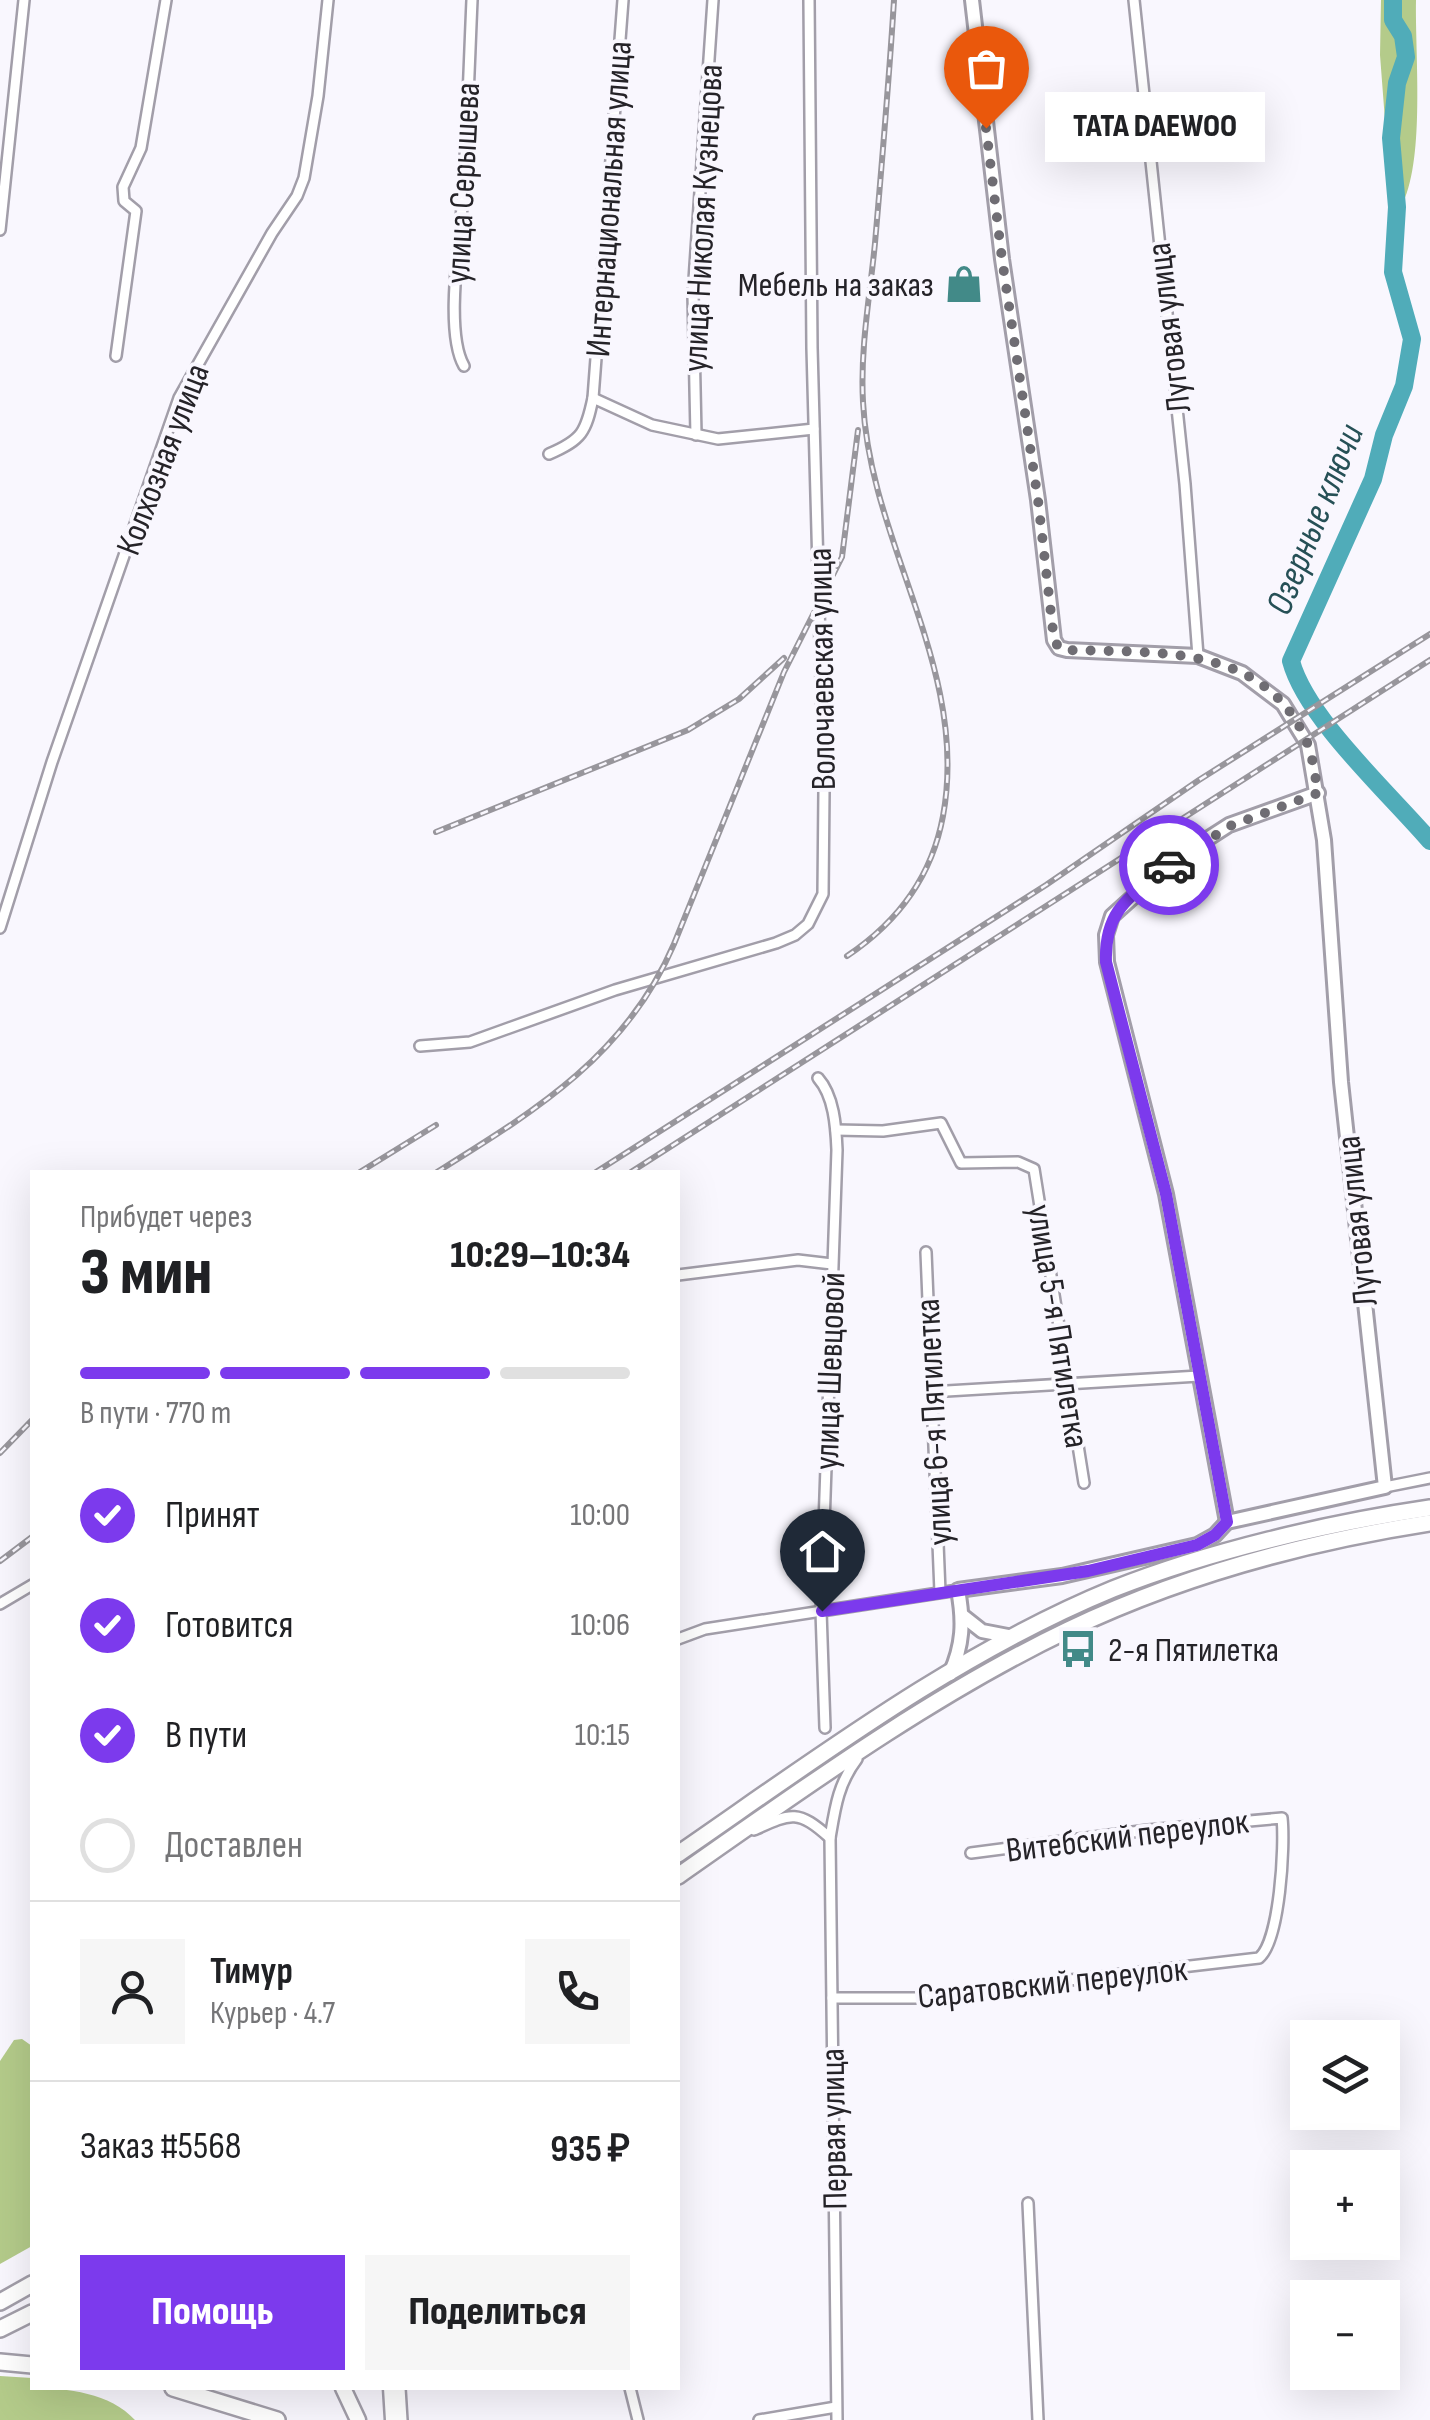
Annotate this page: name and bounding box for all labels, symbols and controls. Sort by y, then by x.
pin [944,26,1029,129]
street label: Интернациональная улица [577,40,642,359]
icon: bag [959,41,1014,96]
street label: улица Николая Кузнецова [674,63,733,373]
street label: улица Серышева [437,81,490,285]
callout: TATA DAEWOO [1046,93,1266,163]
text: TATA DAEWOO [1073,107,1237,146]
street label: Луговая улица [1138,240,1201,415]
shop icon: Мебель на заказ [943,263,985,305]
place label: Мебель на заказ [738,264,934,307]
street label: Колхозная улица [107,358,220,561]
water label: Озерные ключи [1257,417,1374,621]
street label: Волочаевская улица [799,547,846,791]
courier [1119,815,1219,915]
icon: car [1142,838,1197,893]
street label: Луговая улица [1327,1134,1388,1308]
text: Прибудет через [80,1198,252,1237]
street label: улица 5-я Пятилетка [1017,1202,1098,1451]
text: 10:29–10:34 [450,1233,630,1278]
text: 3 мин [80,1235,212,1313]
street label: улица Шевцовой [806,1271,855,1471]
street label: улица 6-я Пятилетка [907,1297,962,1546]
text: В пути · 770 m [80,1394,231,1433]
icon: check [80,1488,135,1543]
text: Принят [165,1493,260,1538]
text: 10:00 [570,1496,630,1535]
pin [780,1509,865,1612]
icon: home [795,1524,850,1579]
icon: check [80,1598,135,1653]
text: Готовится [165,1603,294,1648]
text: 10:06 [571,1606,630,1645]
bus stop icon: 2-я Пятилетка [1057,1628,1099,1670]
place label: 2-я Пятилетка [1108,1629,1279,1672]
icon: check [80,1708,135,1763]
text: В пути [165,1713,247,1758]
text: 10:15 [575,1716,630,1755]
street label: Витебский переулок [1004,1800,1252,1873]
text: Доставлен [165,1823,303,1868]
button: person [80,1939,185,2044]
button: phone [525,1939,630,2044]
street label: Саратовский переулок [915,1948,1190,2019]
text: Тимур [210,1949,293,1994]
text: Курьер · 4.7 [210,1994,335,2033]
map controls [1290,2020,1400,2390]
button: layers [1290,2020,1400,2130]
street label: Первая улица [812,2048,857,2210]
text: Заказ #5568 [80,2124,242,2169]
text: 935 ₽ [550,2127,630,2172]
button: + [1290,2150,1400,2260]
button: Помощь [80,2255,345,2370]
button: Поделиться [365,2255,630,2370]
button: − [1290,2280,1400,2390]

